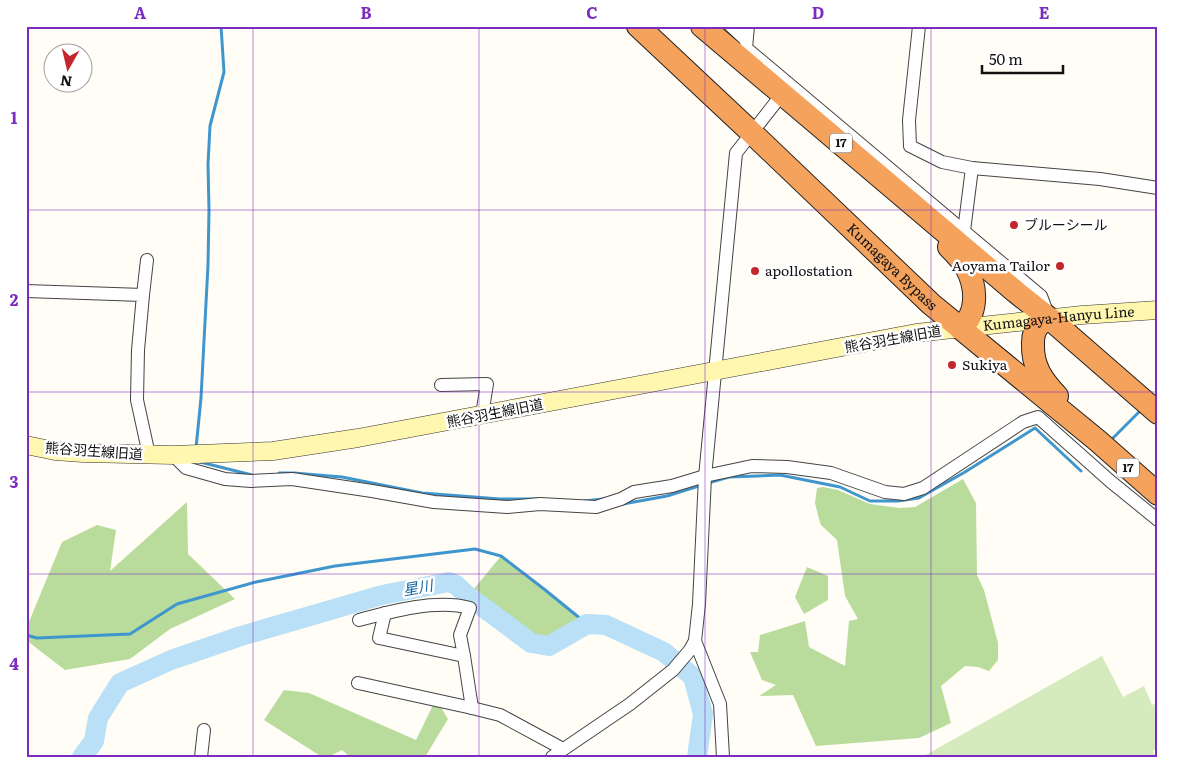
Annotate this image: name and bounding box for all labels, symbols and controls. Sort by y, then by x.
text: A [134,0,146,24]
text: B [360,0,372,24]
text: C [586,0,598,24]
text: D [812,0,824,24]
text: E [1039,0,1050,24]
north arrow [42,42,92,92]
scale bar [982,42,1063,74]
text: 50 m [989,47,1023,70]
text: N [59,71,73,93]
text: 1 [11,105,18,129]
road number: 17 [830,134,852,152]
place label: ブルーシール [1024,214,1108,234]
street label: Kumagaya Bypass [843,218,942,314]
marker: ブルーシール [1008,219,1020,231]
place label: Aoyama Tailor [952,255,1050,275]
place label: apollostation [765,260,853,280]
marker: Aoyama Tailor [1054,260,1066,272]
marker: apollostation [749,265,761,277]
text: 2 [10,287,19,311]
street label: Kumagaya-Hanyu Line [982,301,1135,335]
street label: 熊谷羽生線旧道 [843,320,943,356]
place label: Sukiya [962,354,1008,374]
marker: Sukiya [946,359,958,371]
street label: 熊谷羽生線旧道 [445,393,545,431]
street label: 熊谷羽生線旧道 [44,437,144,463]
road number: 17 [1117,458,1139,478]
text: 3 [10,469,19,493]
water label: 星川 [401,572,436,600]
text: 4 [9,651,19,675]

